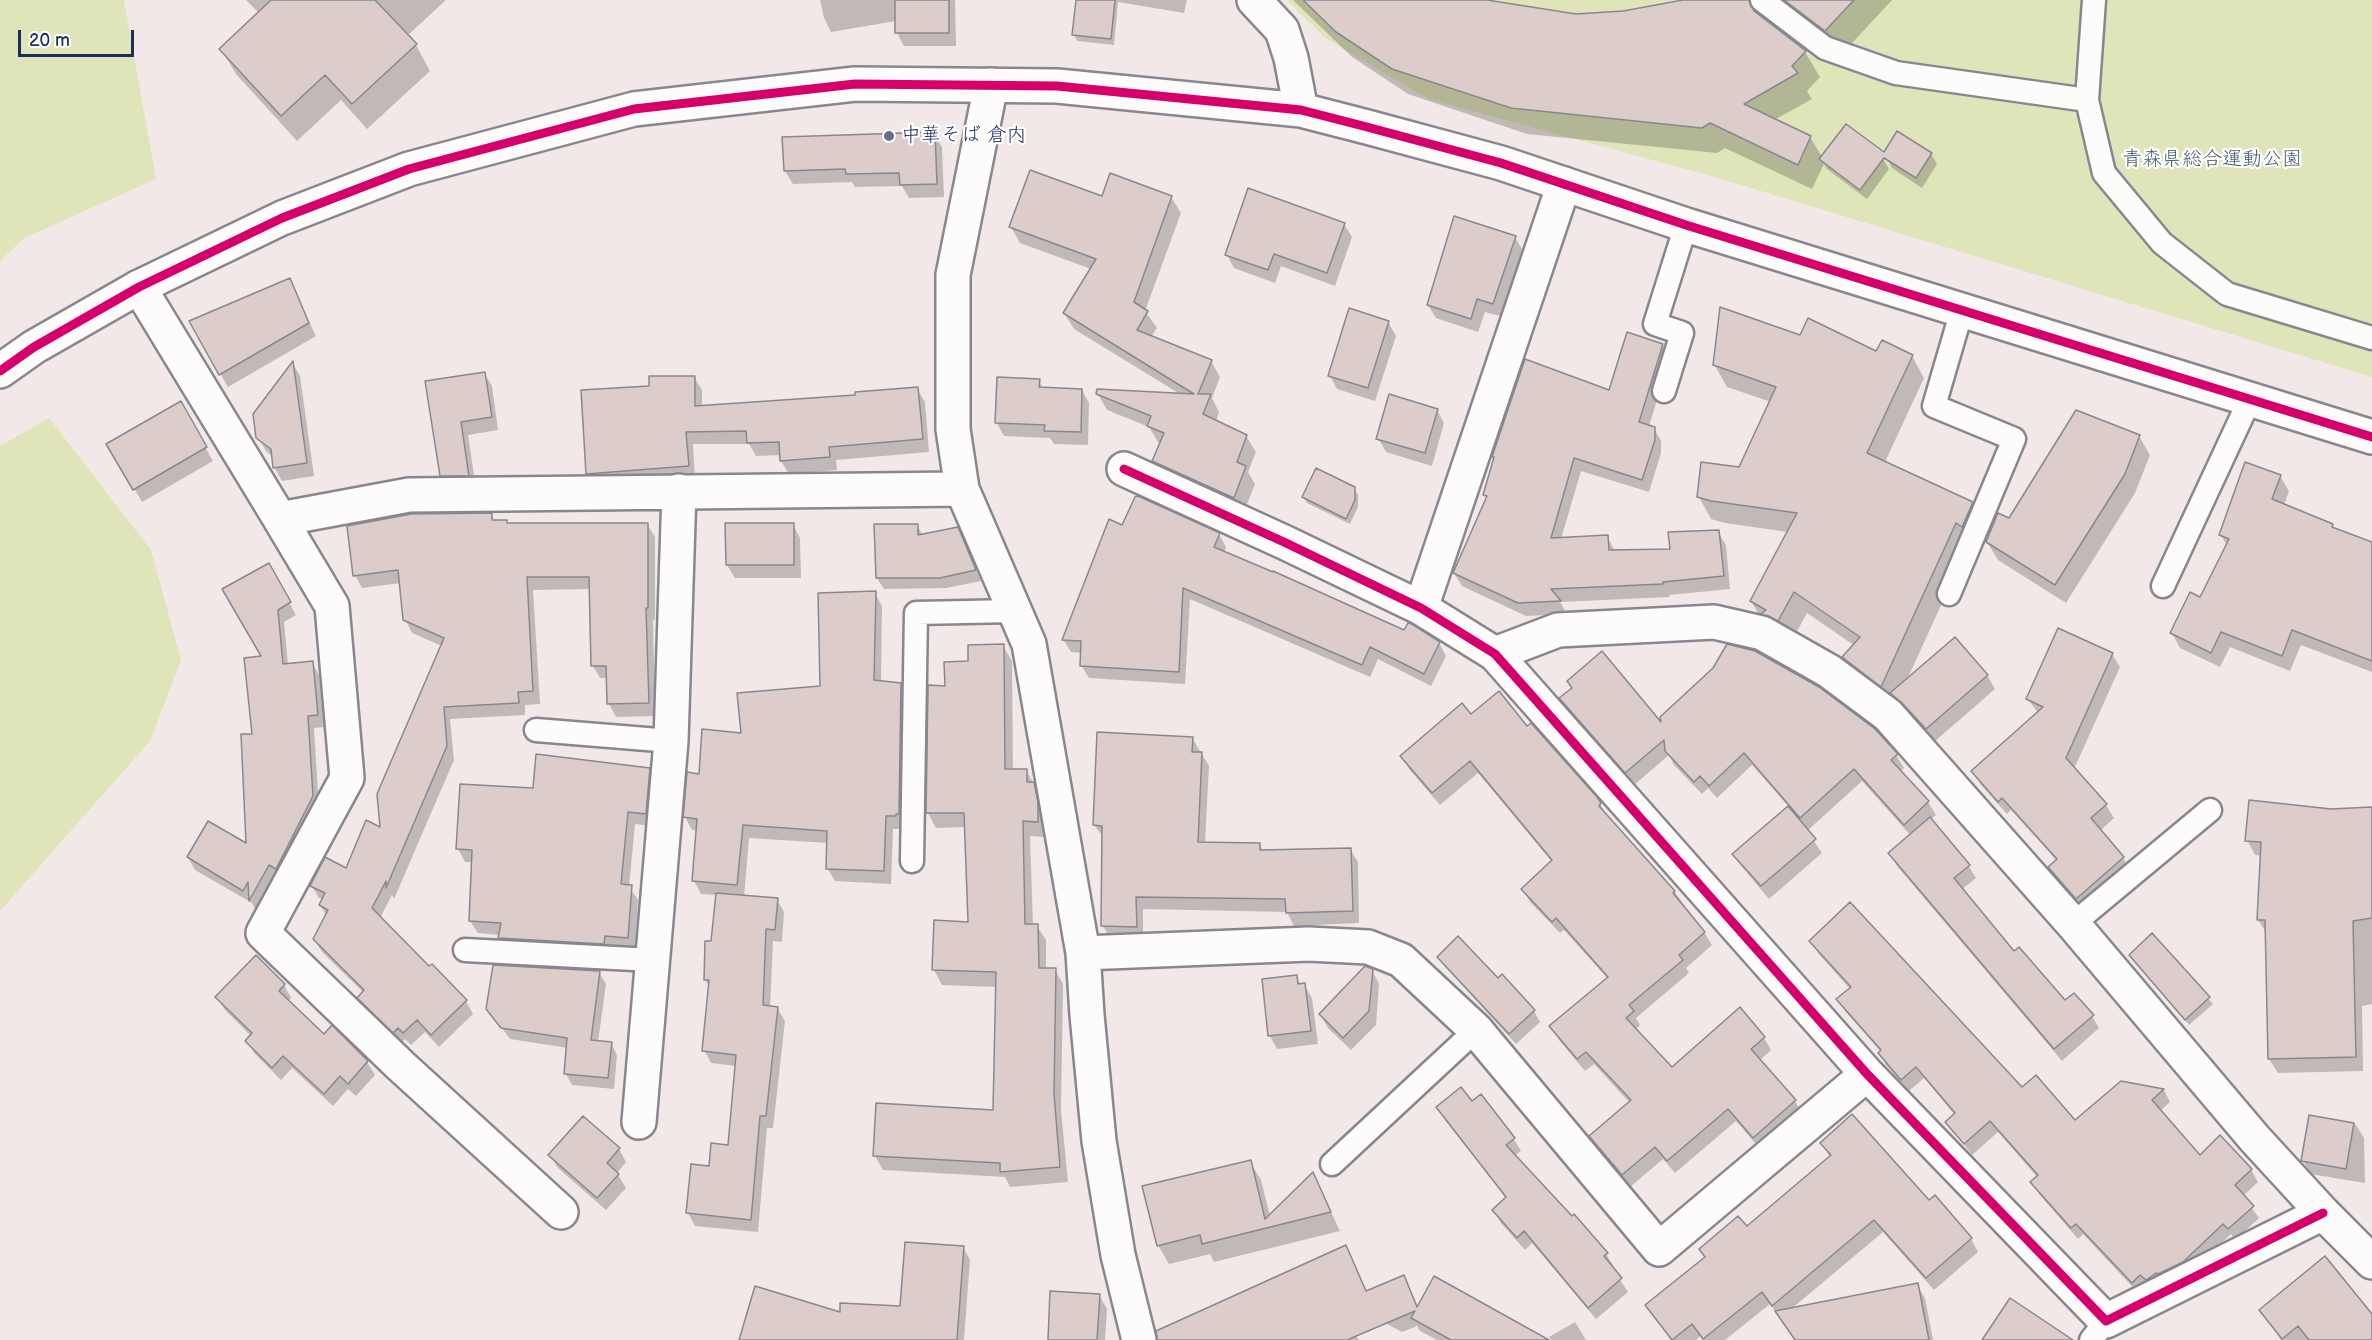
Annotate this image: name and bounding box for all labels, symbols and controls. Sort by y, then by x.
scale bar [21,18,136,56]
text: 20 m [29,30,70,51]
place label: 中華そば 倉内 [901,124,1026,148]
marker: 中華そば 倉内 [882,129,896,143]
park label: 青森県総合運動公園 [2122,148,2302,172]

